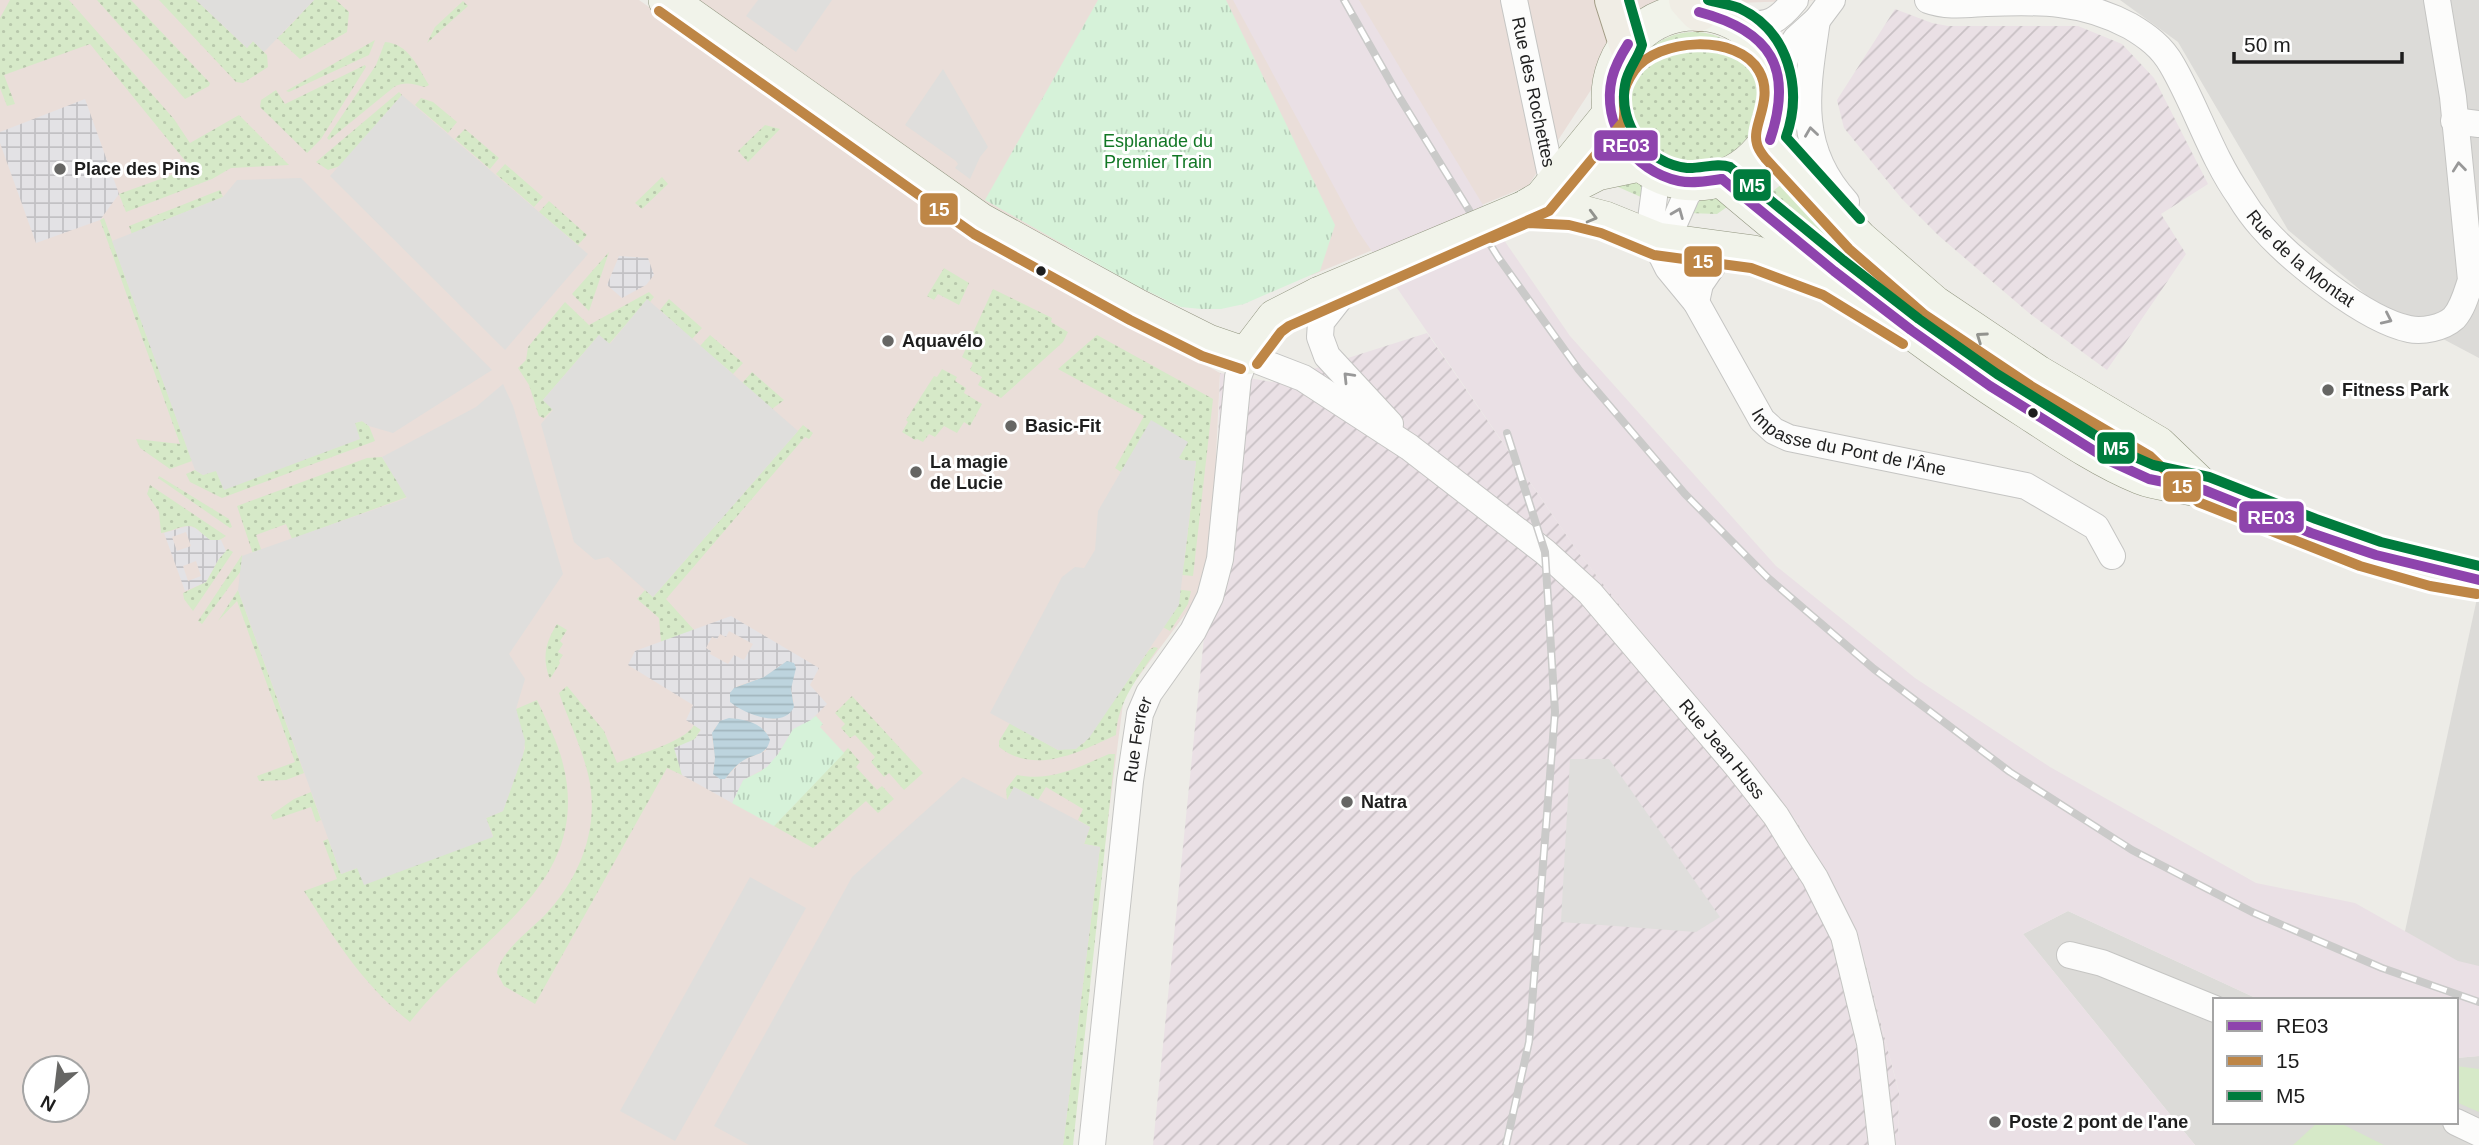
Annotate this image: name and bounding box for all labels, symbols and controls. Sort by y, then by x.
street label: Rue des Rochettes [1508,15,1559,169]
scale bar [2234,21,2402,65]
text: 50 m [2244,33,2291,56]
one-way arrow [1804,126,1819,138]
line badge: RE03 [1593,129,1659,162]
park label: Esplanade du Premier Train [1103,131,1213,172]
text: RE03 [1602,135,1650,156]
place label: Place des Pins [74,159,200,179]
marker: Place des Pins [52,161,68,177]
one-way arrow [2452,161,2467,172]
line badge: M5 [1732,168,1772,202]
text: M5 [1739,175,1766,196]
line badge: 15 [919,192,959,226]
text: 15 [928,199,950,220]
street label: Rue de la Montat [2242,206,2358,311]
one-way arrow [1670,208,1684,220]
one-way arrow [1586,209,1598,223]
line badge: 15 [1683,245,1723,278]
text: 15 [1692,251,1714,272]
unlabelled marker [1034,264,1048,278]
one-way arrow [2379,311,2392,325]
place label: Aquavélo [902,331,983,351]
marker: Aquavélo [880,333,896,349]
one-way arrow [1976,333,1989,345]
one-way arrow [1343,372,1356,385]
place label: Fitness Park [2342,380,2450,400]
marker: Fitness Park [2320,382,2336,398]
street label: Impasse du Pont de l'Âne [1747,405,1948,480]
unlabelled marker [2026,406,2040,420]
place label: Basic-Fit [1025,416,1101,436]
marker: Basic-Fit [1003,418,1019,434]
line badge: M5 [2096,431,2136,465]
text: M5 [2103,438,2130,459]
place label: La magie de Lucie [930,452,1008,493]
marker: La magie de Lucie [908,464,924,480]
line badge: 15 [2162,470,2202,503]
text: 15 [2171,476,2193,497]
line badge: RE03 [2238,500,2305,534]
text: RE03 [2247,507,2295,528]
street label: Rue Ferrer [1120,694,1156,784]
street label: Rue Jean Huss [1675,695,1769,803]
place label: Natra [1361,792,1408,812]
marker: Natra [1339,794,1355,810]
legend [2213,998,2458,1124]
text: RE03 [2276,1014,2329,1037]
text: 15 [2276,1049,2299,1072]
north arrow [21,1054,91,1124]
text: M5 [2276,1084,2305,1107]
text: N [37,1091,59,1116]
place label: Poste 2 pont de l'ane [2009,1112,2188,1132]
marker: Poste 2 pont de l'ane [1987,1114,2003,1130]

